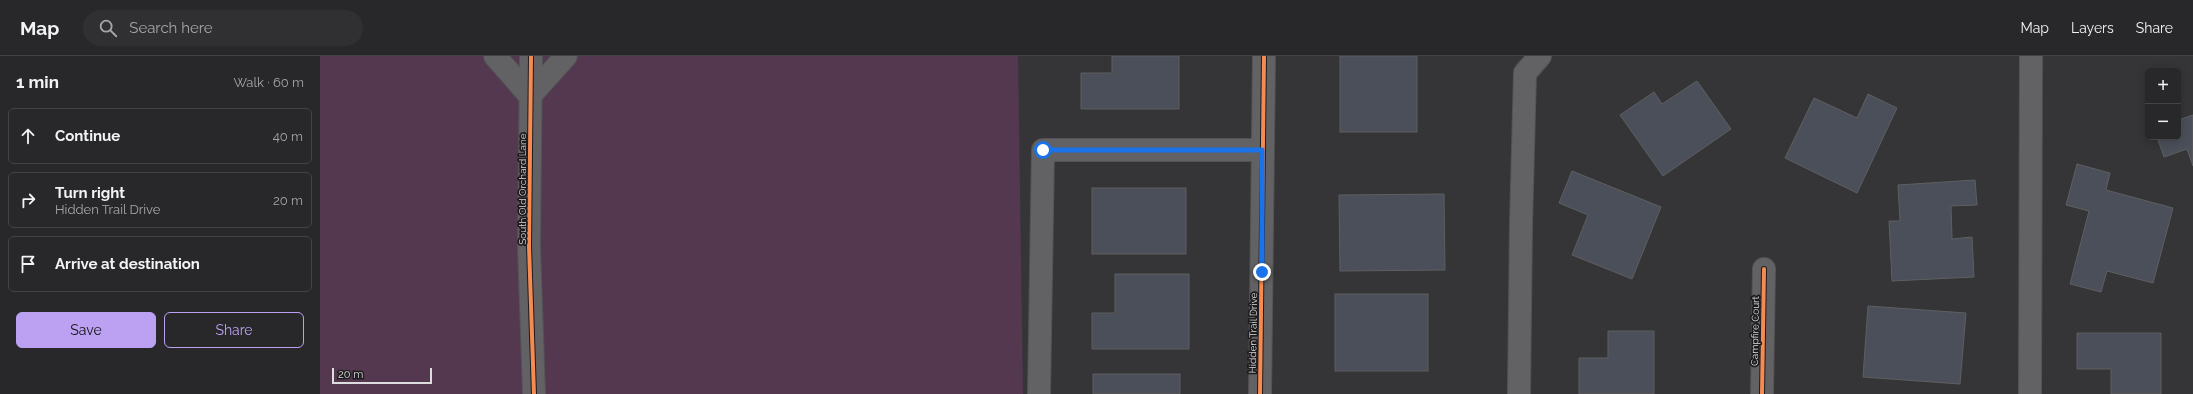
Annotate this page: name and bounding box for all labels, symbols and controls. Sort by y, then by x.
search box [83,10,363,46]
text: Map [20,17,59,39]
icon: search [97,17,119,39]
text: Search here [129,19,213,37]
text: Map [2021,20,2049,36]
text: Layers [2071,20,2114,36]
text: Share [2136,20,2173,36]
map controls [2145,68,2181,140]
button: + [2145,68,2181,104]
text: 1 min [16,72,59,92]
text: Walk · 60 m [233,75,304,90]
button: − [2145,104,2181,140]
icon: ahead [17,125,39,147]
text: Continue [55,127,120,145]
text: 40 m [273,129,303,144]
street label: South Old Orchard Lane [517,133,528,245]
route start [1034,141,1052,159]
text: Turn right [55,184,125,202]
icon: right [17,189,39,211]
text: 20 m [273,193,303,208]
text: Hidden Trail Drive [55,202,160,217]
icon: arrive [17,253,39,275]
text: Arrive at destination [55,255,200,273]
route end [1253,263,1271,281]
street label: Hidden Trail Drive [1247,292,1259,374]
street label: Campfire Court [1749,295,1761,366]
button: Save [16,312,156,348]
button: Share [164,312,304,348]
scale bar [332,366,432,385]
text: 20 m [338,368,363,381]

